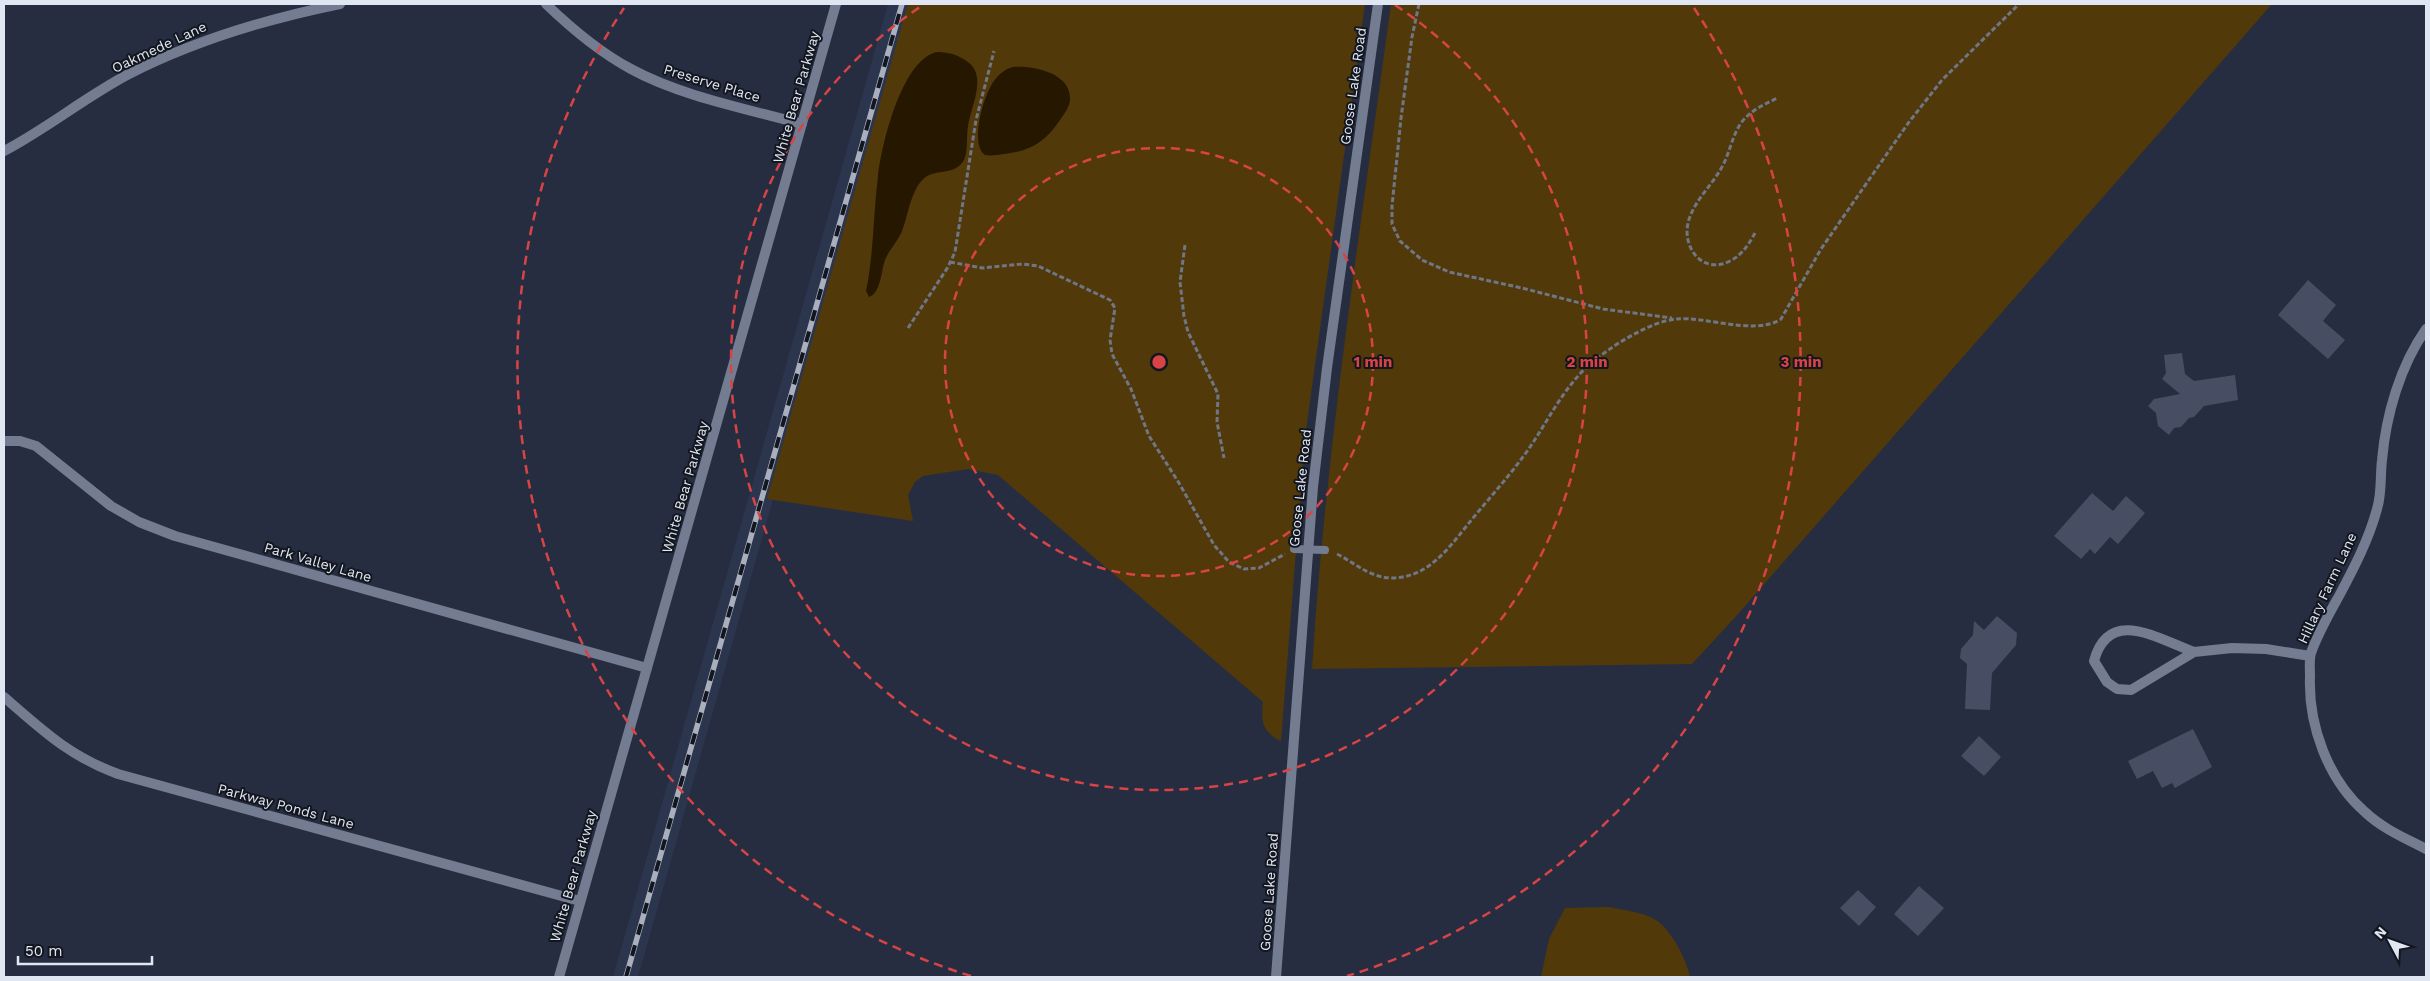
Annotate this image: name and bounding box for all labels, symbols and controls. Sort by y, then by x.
street label: Oakmede Lane [109,18,209,76]
street label: Goose Lake Road [1337,26,1369,146]
street label: White Bear Parkway [770,29,823,165]
street label: Preserve Place [662,61,762,105]
centre of rings [1150,353,1168,371]
text: 1 min [1354,353,1392,371]
text: 2 min [1566,353,1608,371]
text: 3 min [1781,353,1821,371]
street label: White Bear Parkway [659,419,712,555]
street label: Goose Lake Road [1286,428,1314,548]
street label: Hillary Farm Lane [2294,530,2360,646]
street label: Park Valley Lane [262,539,374,585]
street label: Parkway Ponds Lane [216,780,356,832]
street label: White Bear Parkway [547,808,600,944]
street label: Goose Lake Road [1257,832,1281,952]
north arrow [2365,916,2415,966]
text: N [2371,923,2390,942]
scale bar [18,934,151,966]
text: 50 m [25,942,62,960]

